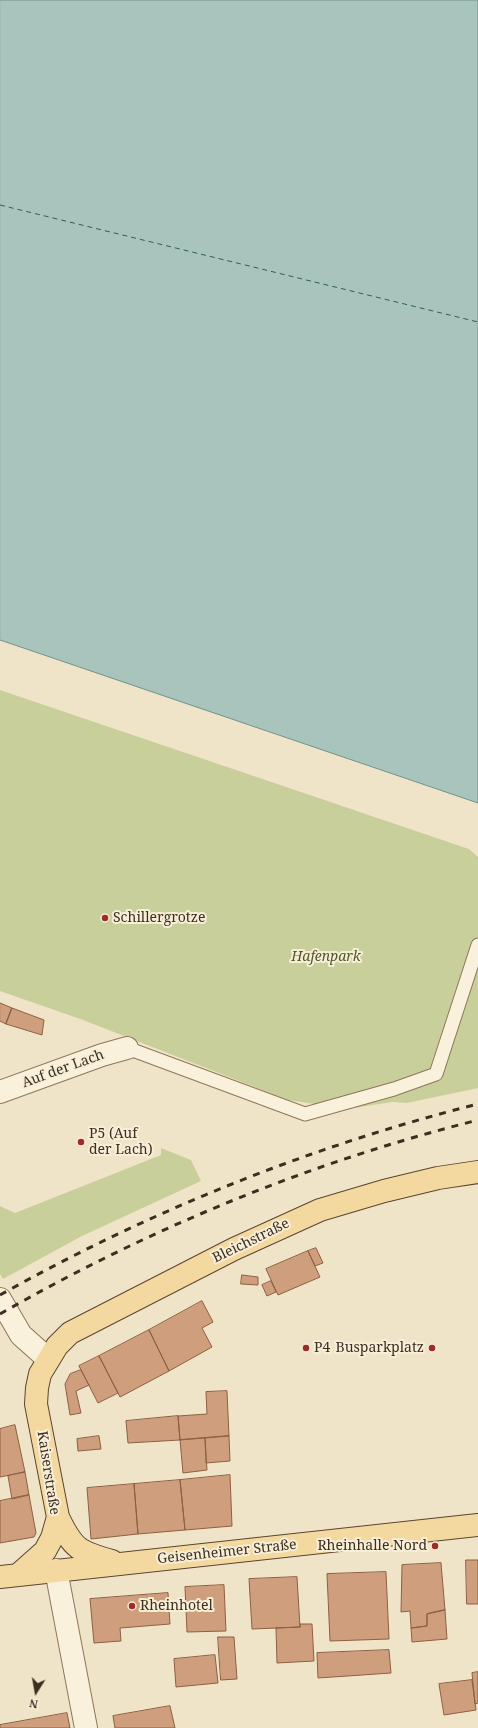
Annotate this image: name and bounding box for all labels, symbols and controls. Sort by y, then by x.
place label: Schillergrotze [113,910,205,926]
marker: Schillergrotze [100,913,110,923]
park label: Hafenpark [291,949,361,965]
street label: Auf der Lach [20,1046,106,1092]
place label: P5 (Auf der Lach) [89,1126,153,1158]
marker: P5 (Auf der Lach) [76,1137,86,1147]
street label: Bleichstraße [210,1215,292,1267]
place label: P4 [314,1340,330,1356]
place label: Busparkplatz [335,1340,424,1356]
marker: P4 [301,1343,311,1353]
marker: Busparkplatz [427,1343,437,1353]
street label: Kaiserstraße [33,1430,63,1516]
street label: Geisenheimer Straße [157,1536,297,1568]
place label: Rheinhalle Nord [317,1538,427,1554]
marker: Rheinhalle Nord [430,1541,440,1551]
place label: Rheinhotel [140,1598,213,1614]
marker: Rheinhotel [127,1601,137,1611]
north arrow [16,1672,56,1712]
text: N [28,1696,39,1712]

